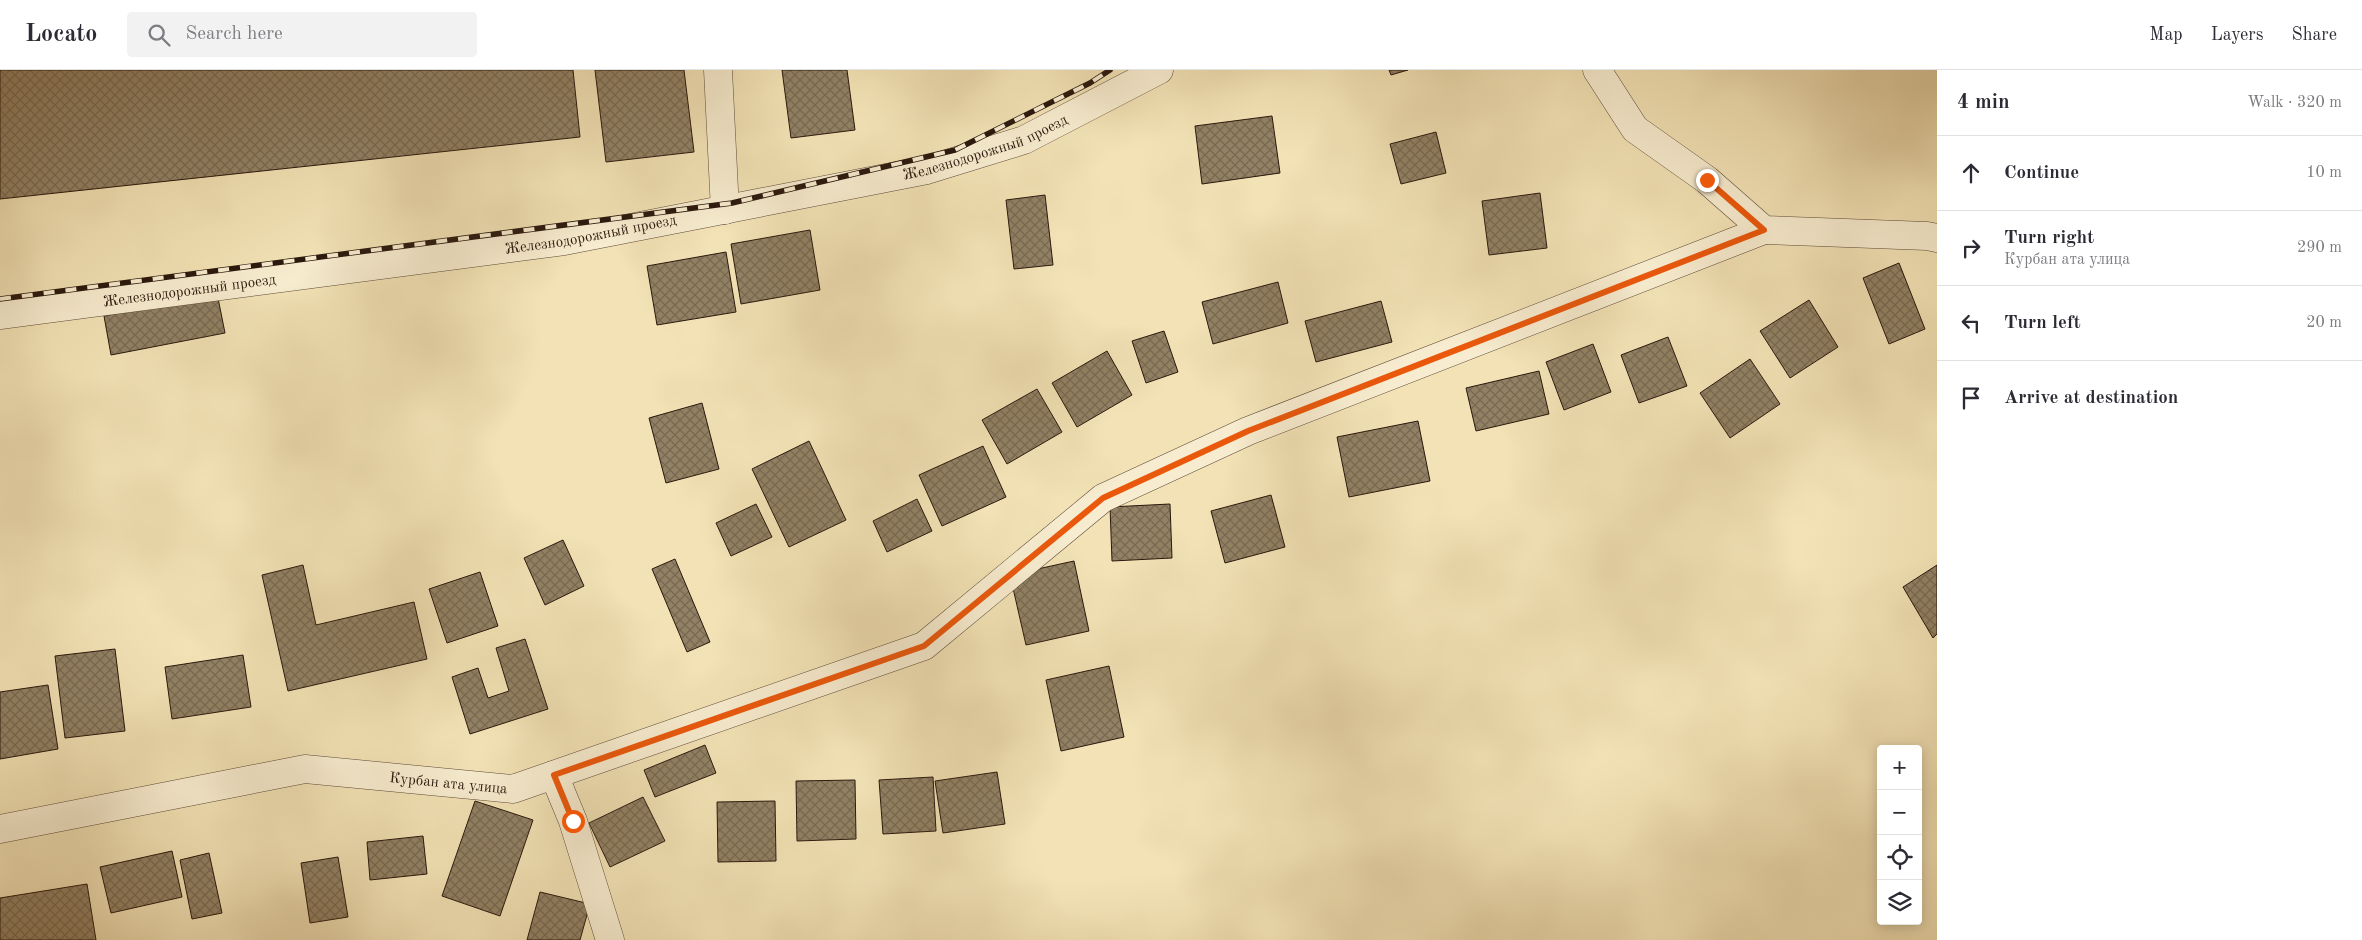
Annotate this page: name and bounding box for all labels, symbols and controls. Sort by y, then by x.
search box [127,12,477,57]
icon: search [145,21,173,49]
text: Locato [25,23,97,47]
text: Search here [185,25,283,44]
text: Map [2149,26,2183,44]
text: Layers [2211,26,2263,44]
text: Share [2291,26,2337,44]
text: 4 min [1957,92,2010,113]
text: Walk · 320 m [2247,95,2342,111]
street label: Железнодорожный проезд [902,112,1071,184]
icon: ahead [1957,159,1985,187]
text: Continue [2004,164,2079,183]
text: 10 m [2306,165,2342,181]
route end [1696,169,1719,192]
street label: Железнодорожный проезд [504,213,678,258]
text: Turn right [2004,229,2094,248]
icon: right [1957,234,1985,262]
text: 290 m [2297,240,2342,256]
text: Курбан ата улица [2004,252,2130,268]
street label: Железнодорожный проезд [102,273,277,310]
icon: left [1957,309,1985,337]
text: Turn left [2004,314,2081,333]
text: 20 m [2306,315,2342,331]
icon: arrive [1957,384,1985,412]
text: Arrive at destination [2004,389,2178,408]
map controls [1877,745,1922,925]
button: + [1877,745,1922,790]
street label: Курбан ата улица [389,771,509,797]
button: − [1877,790,1922,835]
route start [562,810,585,833]
button: locate [1877,835,1922,880]
button: layers [1877,880,1922,925]

